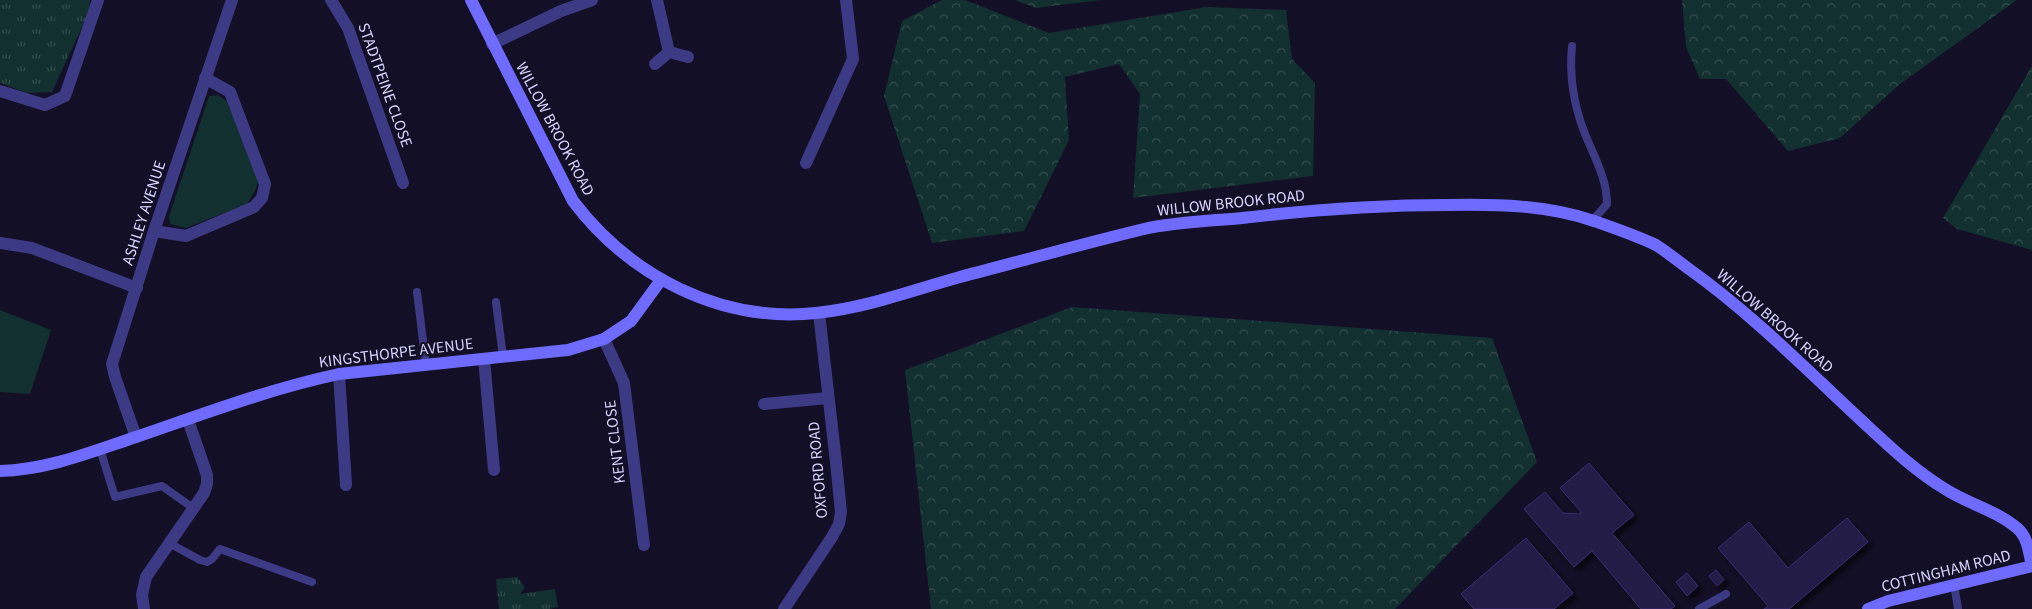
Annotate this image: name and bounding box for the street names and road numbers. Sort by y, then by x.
street label: STADTPEINE CLOSE [352,20,418,150]
street label: WILLOW BROOK ROAD [510,58,600,200]
street label: ASHLEY AVENUE [117,158,171,268]
street label: WILLOW BROOK ROAD [1156,184,1306,222]
street label: WILLOW BROOK ROAD [1712,264,1838,378]
street label: KINGSTHORPE AVENUE [317,333,475,373]
street label: KENT CLOSE [599,399,631,485]
street label: OXFORD ROAD [803,420,833,519]
street label: COTTINGHAM ROAD [1879,544,2013,598]

